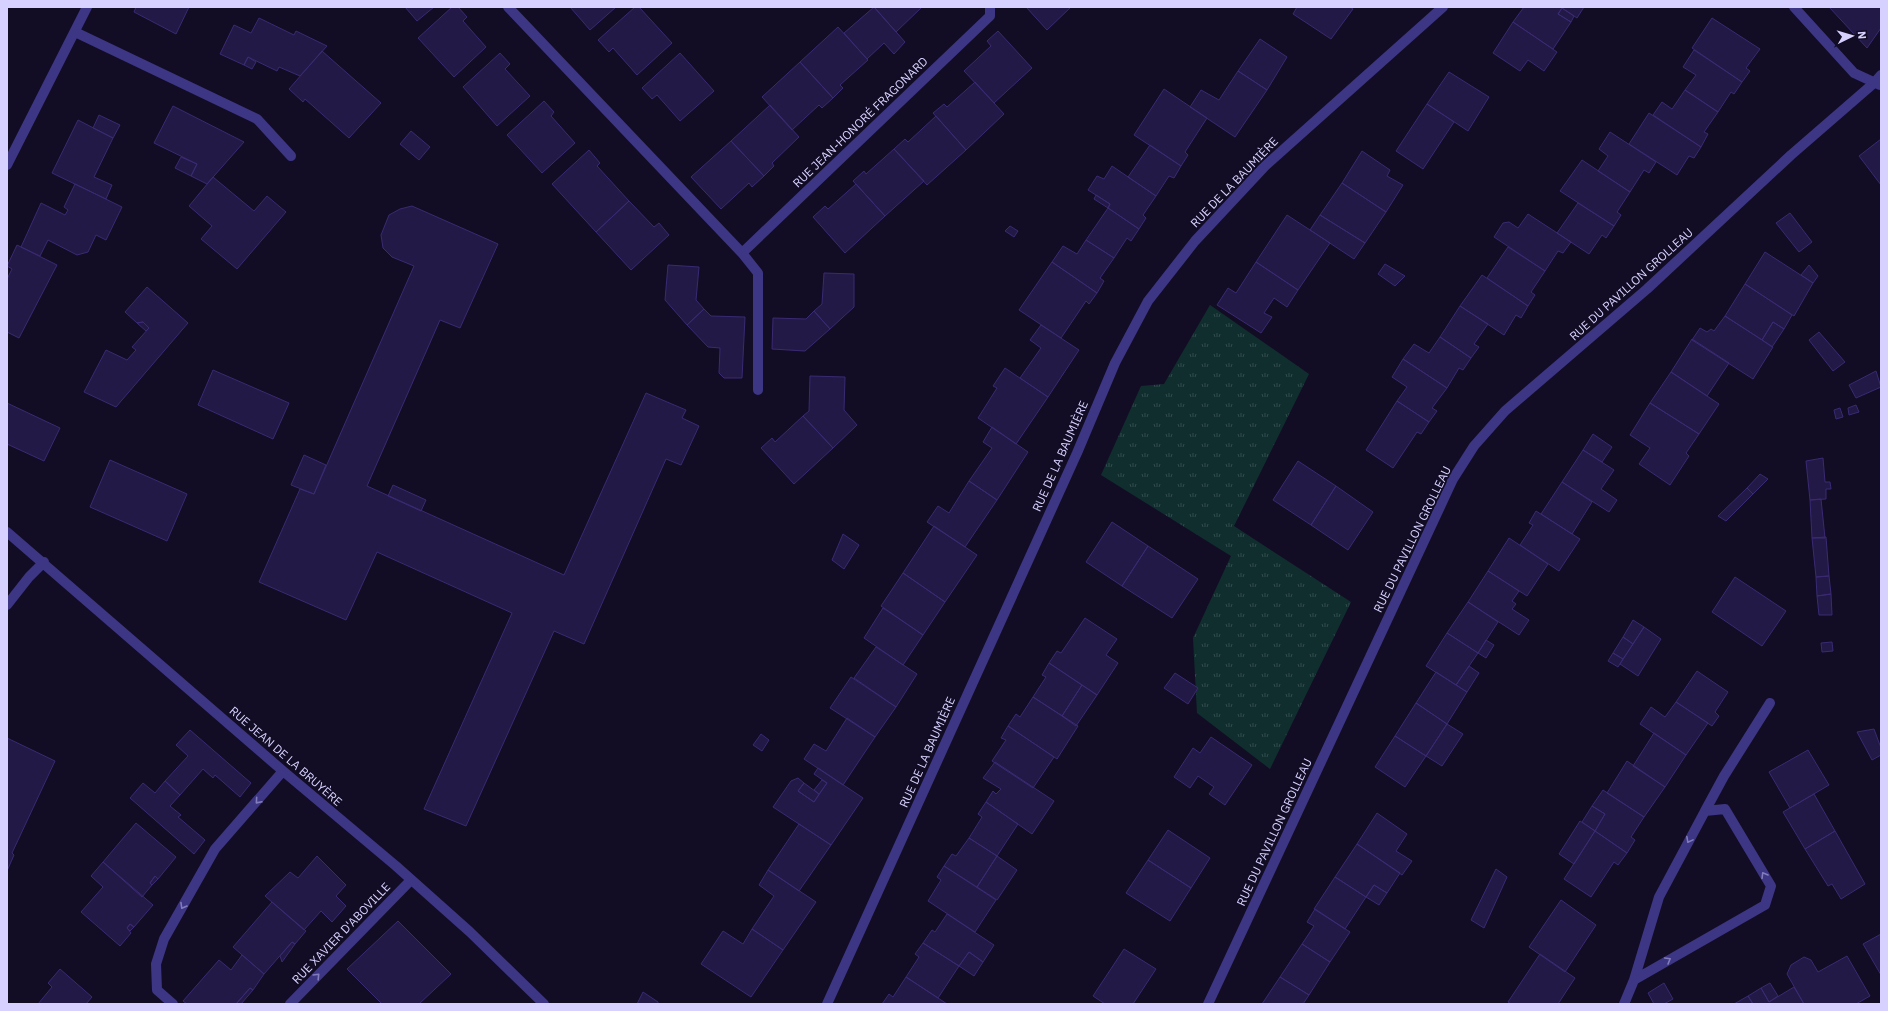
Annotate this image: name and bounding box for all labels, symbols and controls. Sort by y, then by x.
north arrow [1832,16,1872,56]
text: N [1855,31,1869,40]
street label: RUE JEAN-HONORÉ FRAGONARD [789,53,931,191]
street label: RUE DE LA BAUMIÈRE [1187,134,1281,230]
street label: RUE DU PAVILLON GROLLEAU [1566,225,1696,343]
street label: RUE DE LA BAUMIÈRE [1029,398,1091,514]
street label: RUE DU PAVILLON GROLLEAU [1370,463,1454,615]
street label: RUE DE LA BAUMIÈRE [896,694,958,810]
street label: RUE JEAN DE LA BRUYÈRE [227,703,345,809]
street label: RUE DU PAVILLON GROLLEAU [1233,756,1315,908]
one-way arrow [255,796,262,804]
one-way arrow [1687,835,1694,843]
one-way arrow [1762,872,1769,879]
street label: RUE XAVIER D'ABOVILLE [289,879,393,987]
one-way arrow [180,902,187,909]
one-way arrow [1664,958,1671,965]
one-way arrow [312,973,320,981]

